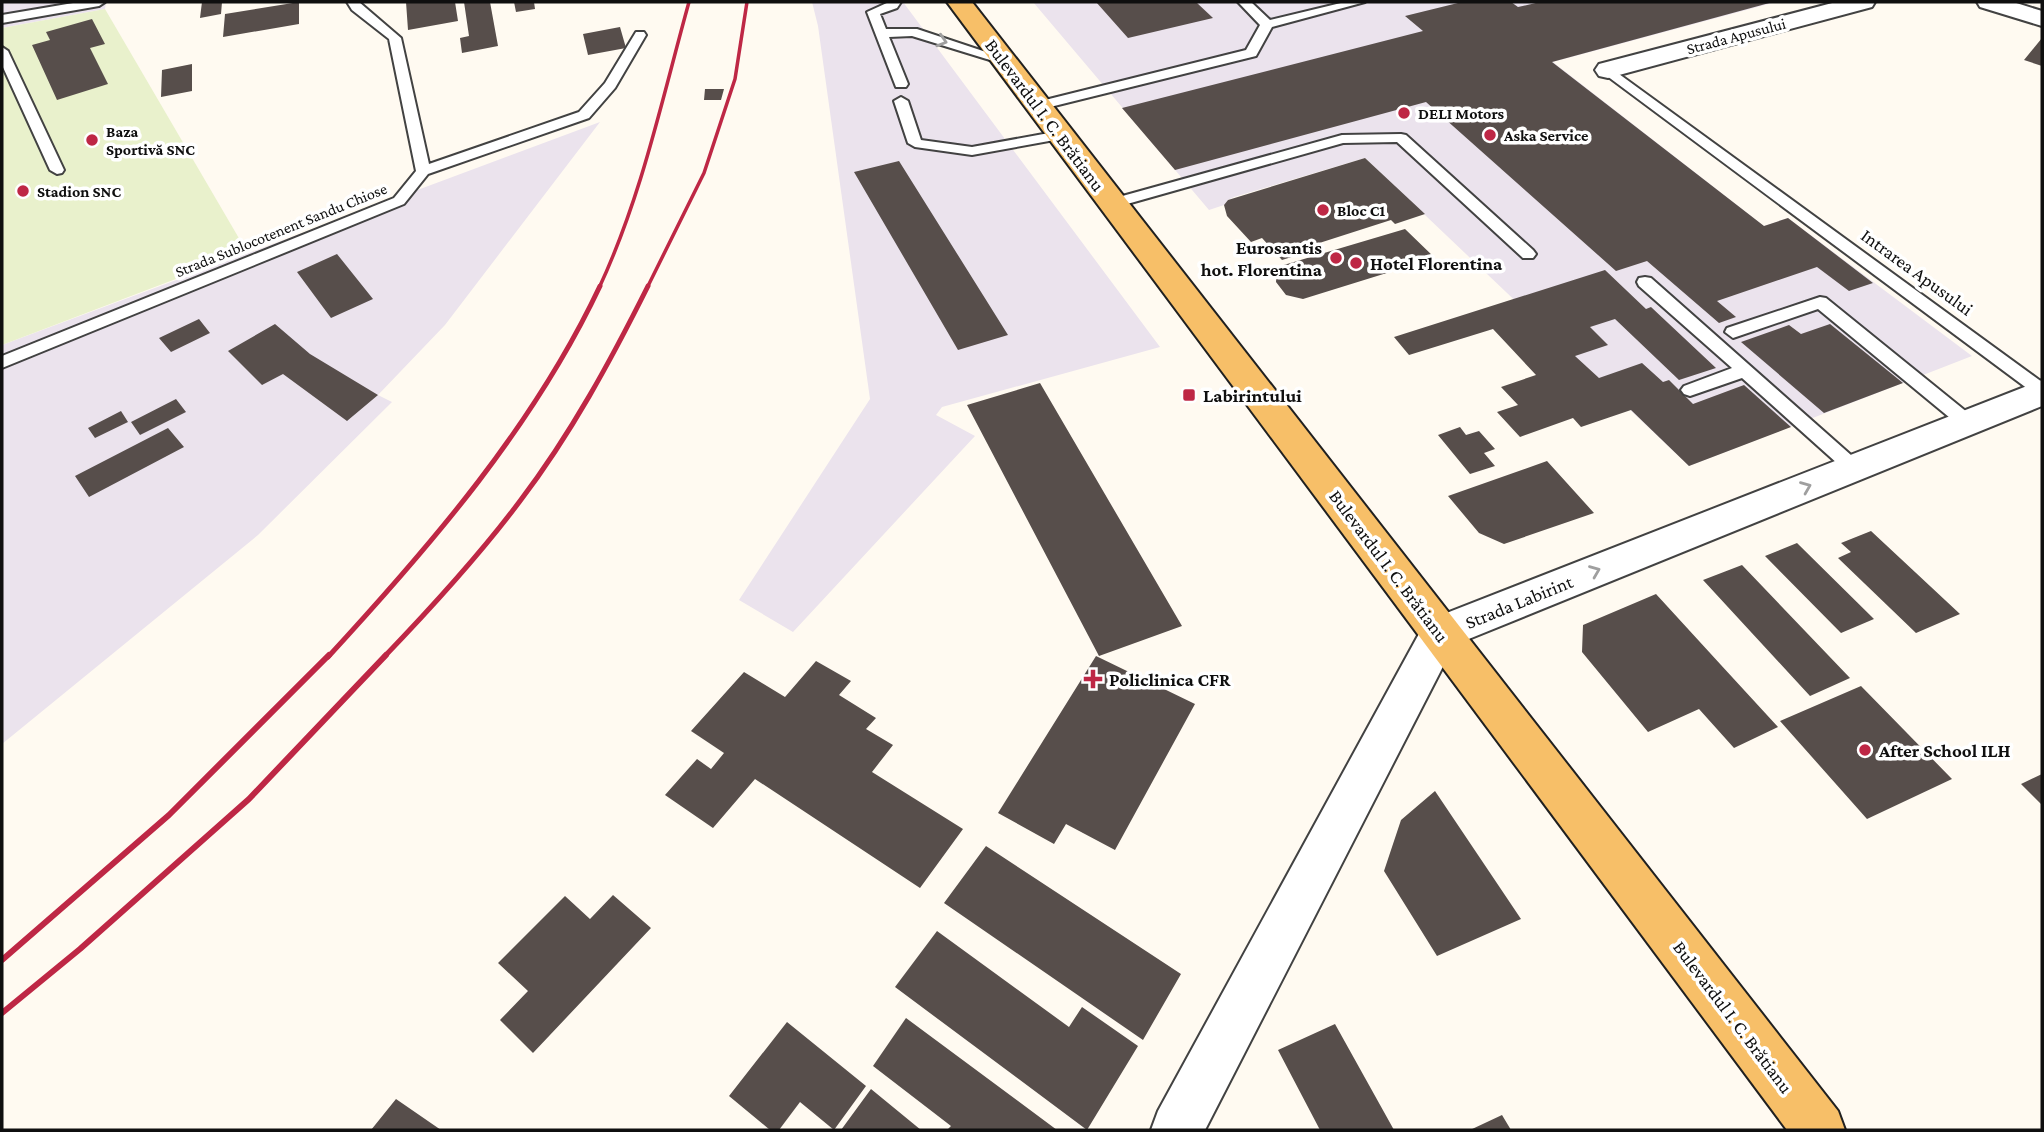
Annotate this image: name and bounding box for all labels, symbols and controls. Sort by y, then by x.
street label: Strada Apusului [1685,15,1788,58]
one-way arrow [936,33,948,47]
street label: Bulevardul I. C. Brătianu [981,35,1109,195]
marker: DELI Motors [1396,105,1412,121]
place label: DELI Motors [1418,105,1505,122]
place label: Baza Sportivă SNC [106,123,195,158]
marker: Aska Service [1482,127,1498,143]
place label: Aska Service [1503,127,1589,144]
marker: Baza Sportivă SNC [84,132,100,148]
street label: Strada Sublocotenent Sandu Chiose [173,180,389,280]
marker: Stadion SNC [15,183,31,199]
place label: Stadion SNC [37,183,121,200]
marker: Bloc C1 [1315,202,1331,218]
place label: Bloc C1 [1337,202,1385,219]
street label: Intrarea Apusului [1857,224,1977,320]
place label: Eurosantis hot. Florentina [1201,237,1323,280]
marker: Eurosantis hot. Florentina [1328,250,1344,266]
place label: Hotel Florentina [1370,253,1503,274]
marker: Hotel Florentina [1348,255,1364,271]
place label: Labirintului [1203,385,1302,406]
marker: Labirintului [1181,387,1197,403]
one-way arrow [1799,481,1811,495]
street label: Bulevardul I. C. Brătianu [1325,486,1453,646]
one-way arrow [1588,566,1600,580]
street label: Strada Labirint [1462,571,1576,633]
marker: Policlinica CFR [1083,669,1103,689]
place label: Policlinica CFR [1109,669,1231,690]
place label: After School ILH [1878,740,2011,761]
marker: After School ILH [1857,742,1873,758]
street label: Bulevardul I. C. Brătianu [1669,937,1797,1097]

